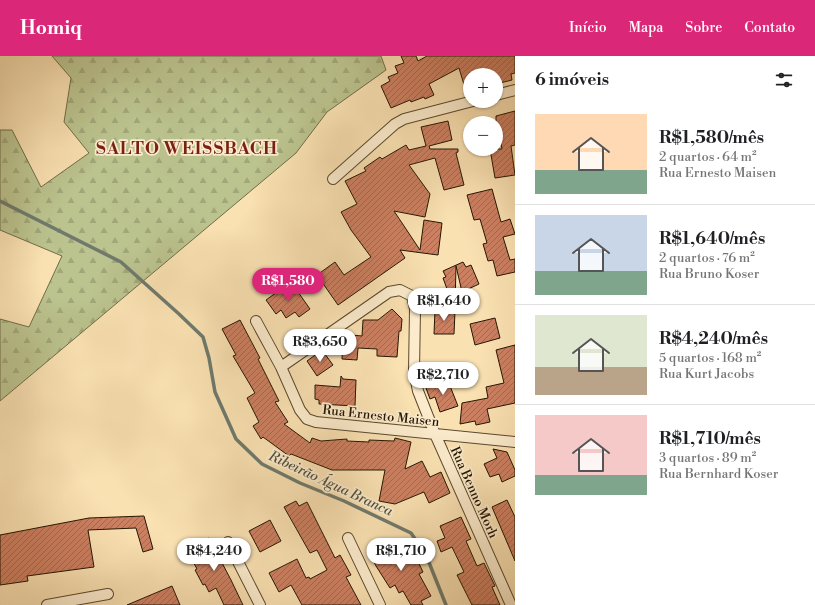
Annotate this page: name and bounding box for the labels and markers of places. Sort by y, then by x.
pin: R$1,580 [251,268,325,302]
pin: R$1,640 [407,288,481,322]
pin: R$3,650 [283,329,357,363]
pin: R$2,710 [406,362,480,396]
pin: R$4,240 [177,538,251,572]
pin: R$1,710 [364,538,438,572]

